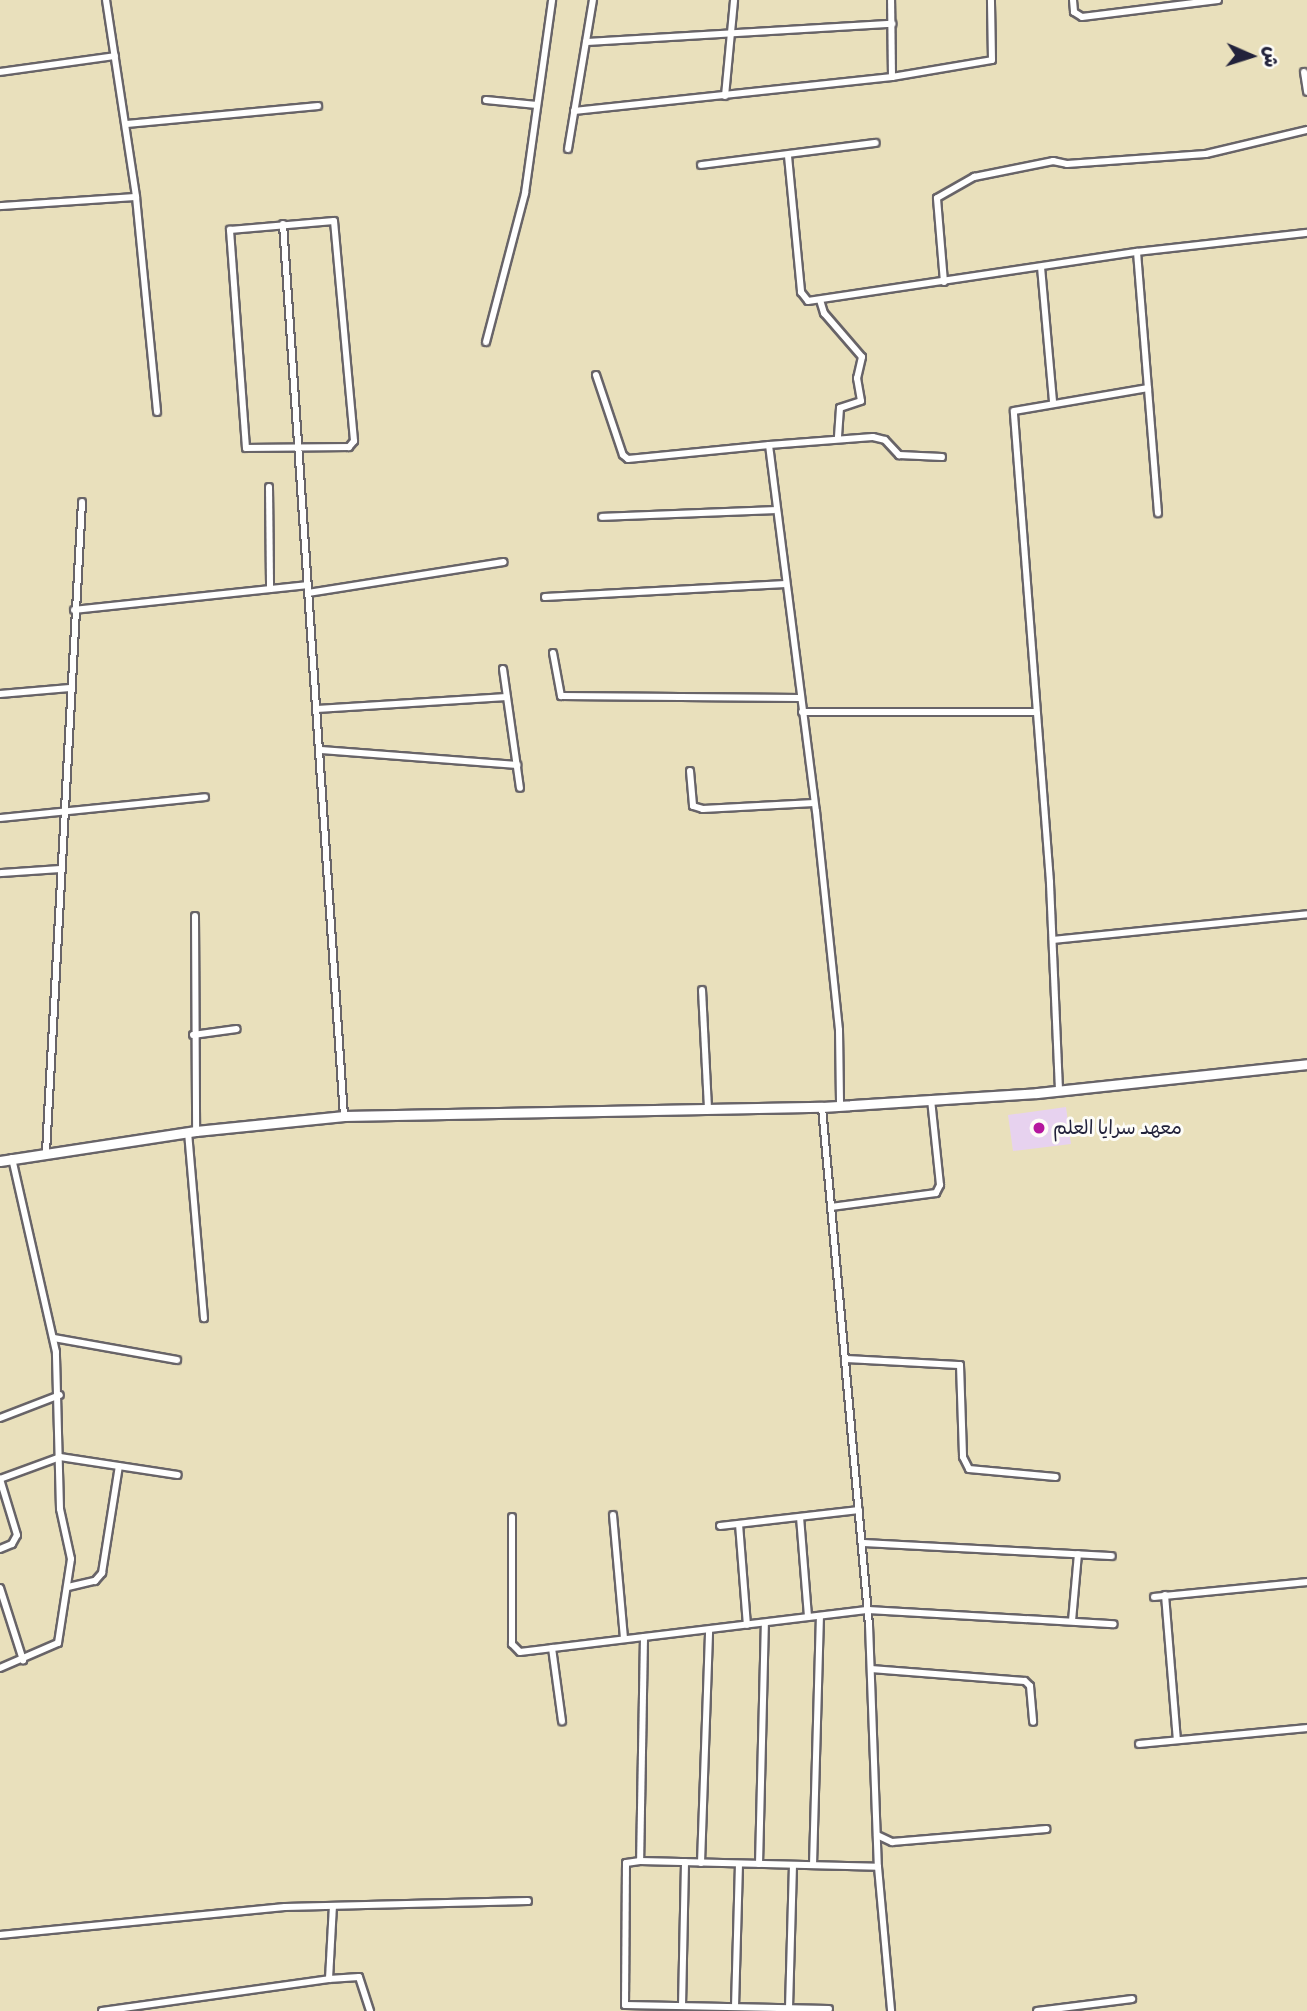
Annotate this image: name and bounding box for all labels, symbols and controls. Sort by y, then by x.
north arrow [1216,21,1286,91]
text: ش [1258,46,1286,68]
place label: معهد سرايا العلم [1053,1117,1182,1139]
marker: معهد سرايا العلم [1031,1120,1047,1136]

